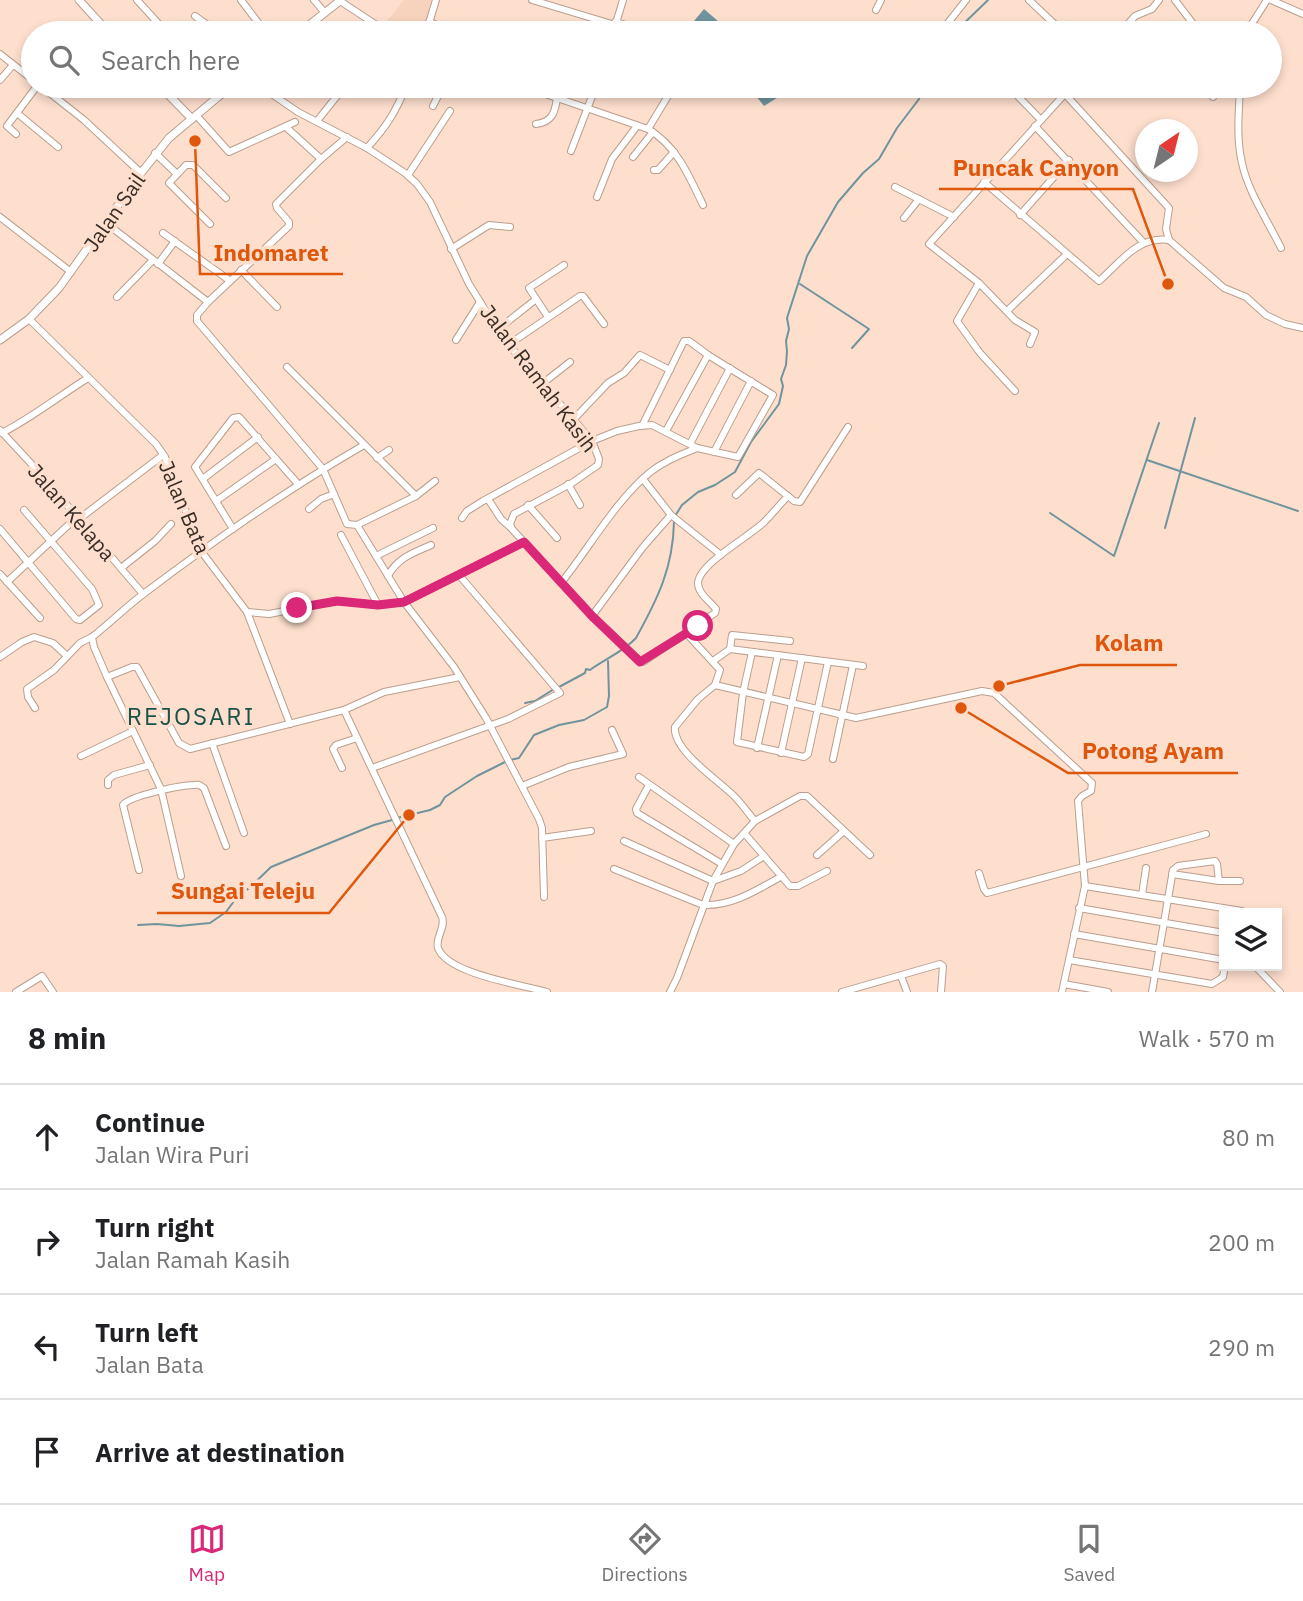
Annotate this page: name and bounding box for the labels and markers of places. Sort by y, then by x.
callout: Puncak Canyon [939,145,1133,189]
callout: Indomaret [200,230,343,274]
callout: Kolam [1080,621,1177,665]
callout: Potong Ayam [1068,729,1238,773]
callout: Sungai Teleju [157,869,329,913]

